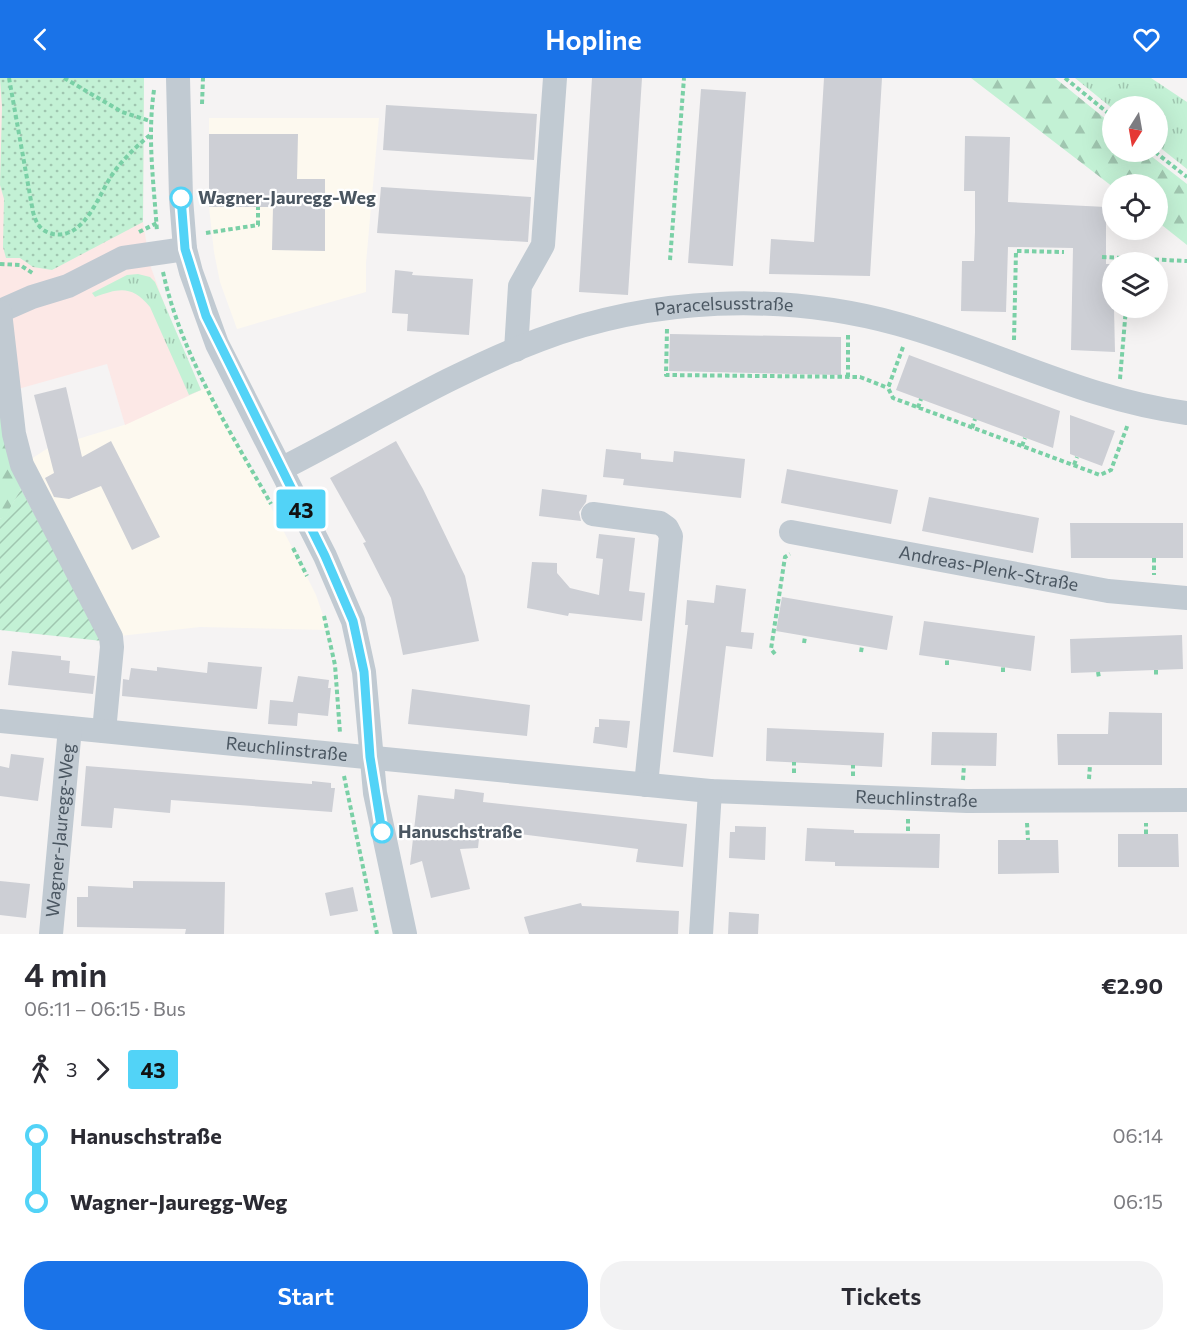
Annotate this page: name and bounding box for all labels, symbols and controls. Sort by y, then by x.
icon: back [24,23,57,56]
text: Hopline [545,23,642,56]
icon: heart [1130,23,1163,56]
north arrow [1102,96,1168,162]
map controls [1102,96,1168,318]
button: locate [1102,174,1168,240]
place label: Wagner-Jauregg-Weg [198,186,376,208]
marker: Wagner-Jauregg-Weg [170,187,192,209]
button: layers [1102,252,1168,318]
street label: Paracelsusstraße [653,291,794,320]
line badge: 43 [274,490,328,528]
text: 43 [288,497,314,522]
street label: Andreas-Plenk-Straße [897,540,1080,595]
street label: Reuchlinstraße [225,731,349,765]
street label: Wagner-Jauregg-Weg [41,742,79,918]
street label: Reuchlinstraße [855,785,978,811]
place label: Hanuschstraße [398,820,522,842]
marker: Hanuschstraße [371,821,393,843]
text: 4 min [24,953,107,994]
text: €2.90 [1101,972,1163,999]
text: 06:11 – 06:15 · Bus [24,996,186,1020]
icon: walk [24,1053,57,1086]
icon: forward [86,1053,119,1086]
text: 3 [66,1057,77,1081]
text: 43 [140,1057,166,1082]
text: Hanuschstraße [70,1122,222,1149]
text: 06:14 [1113,1123,1163,1147]
text: Wagner-Jauregg-Weg [70,1188,287,1215]
text: 06:15 [1113,1189,1163,1213]
button: Start [24,1261,588,1330]
button: Tickets [600,1261,1163,1330]

